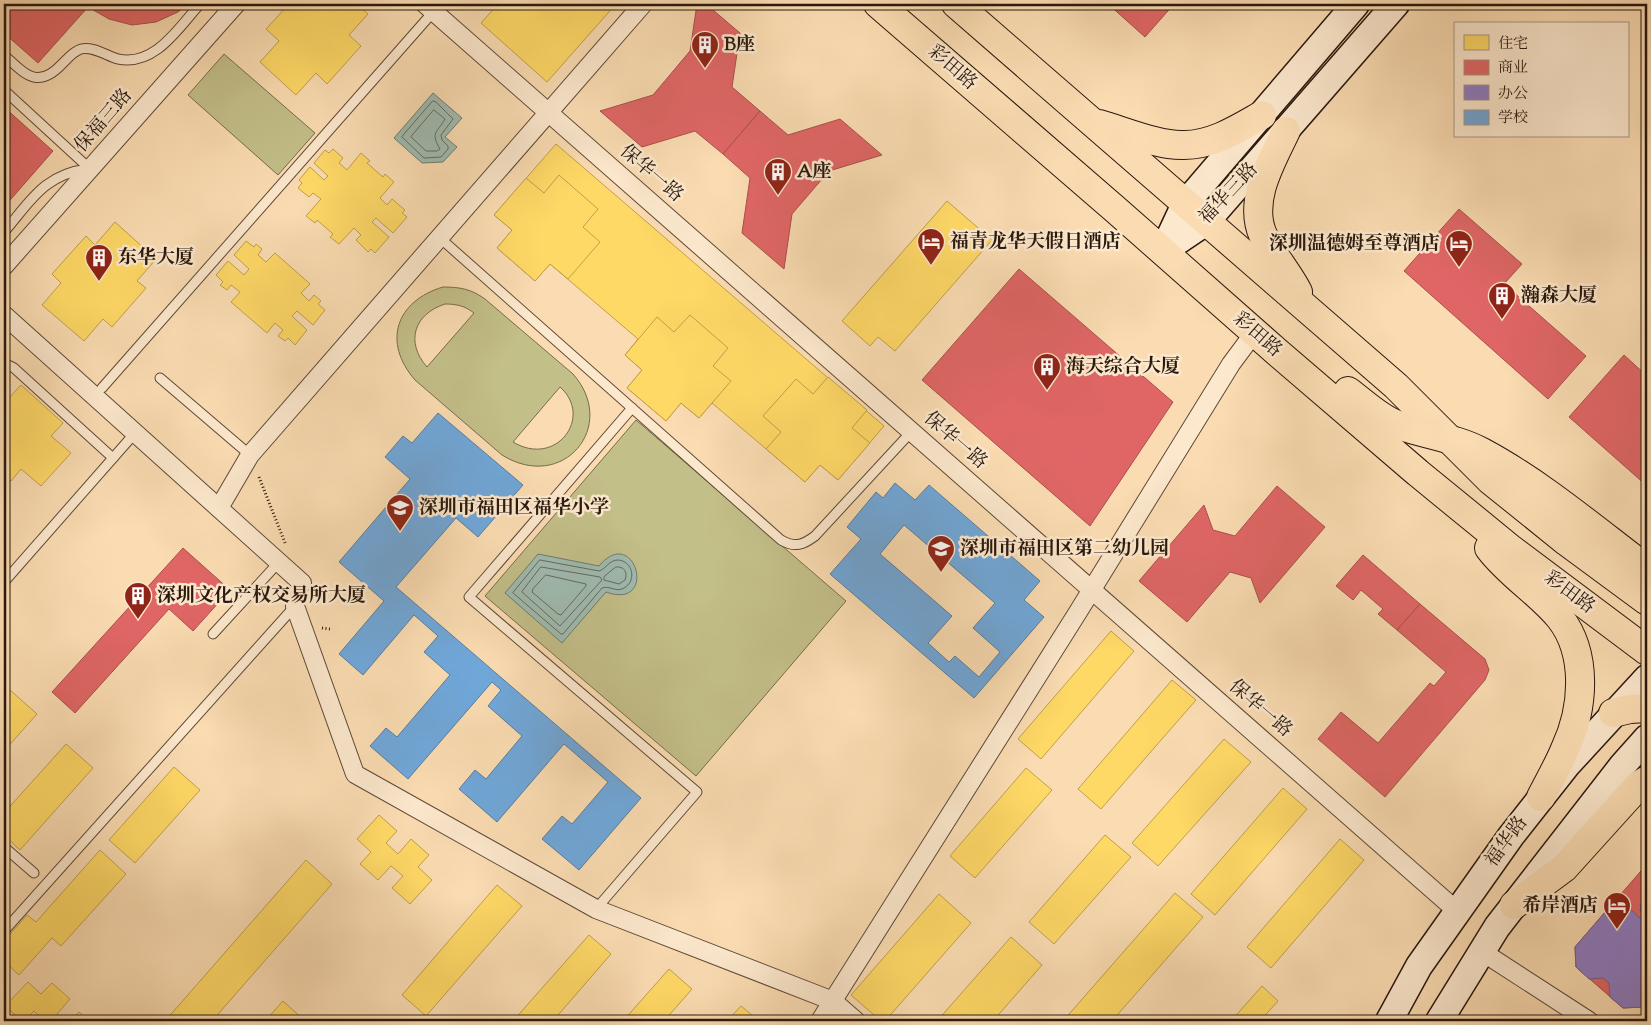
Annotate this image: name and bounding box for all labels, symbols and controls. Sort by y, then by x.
legend [1454,22,1628,138]
building icon: B座 [690,30,720,69]
place label: B座 [724,32,755,59]
text: 住宅 [1498,34,1528,55]
street label: 彩田路 [922,39,982,97]
text: 商业 [1498,58,1528,79]
street label: 保福三路 [69,83,139,159]
text: 办公 [1498,84,1528,105]
text: 学校 [1498,108,1528,129]
street label: 保华一路 [613,139,689,209]
building icon: A座 [763,157,793,196]
street label: 福华三路 [1193,157,1265,231]
place label: A座 [797,159,831,186]
hotel icon: 福青龙华天假日酒店 [916,227,946,266]
place label: 福青龙华天假日酒店 [950,229,1121,256]
hotel icon: 深圳温德姆至尊酒店 [1444,229,1474,268]
place label: 深圳温德姆至尊酒店 [1269,231,1440,258]
building icon: 东华大厦 [84,243,114,282]
place label: 东华大厦 [118,245,194,272]
building icon: 瀚森大厦 [1487,281,1517,320]
place label: 瀚森大厦 [1521,283,1597,310]
street label: 彩田路 [1227,306,1287,364]
building icon: 海天综合大厦 [1032,352,1062,391]
place label: 海天综合大厦 [1066,354,1180,381]
street label: 保华一路 [917,406,993,476]
school or university icon: 深圳市福田区福华小学 [385,493,415,532]
place label: 深圳市福田区福华小学 [419,495,609,522]
school or university icon: 深圳市福田区第二幼儿园 [926,534,956,573]
place label: 深圳市福田区第二幼儿园 [960,536,1169,563]
street label: 彩田路 [1538,565,1600,621]
building icon: 深圳文化产权交易所大厦 [123,581,153,620]
place label: 深圳文化产权交易所大厦 [157,583,366,610]
street label: 保华一路 [1222,674,1298,744]
street label: 福华路 [1479,811,1535,873]
hotel icon: 希岸酒店 [1602,891,1632,930]
place label: 希岸酒店 [1522,893,1598,920]

